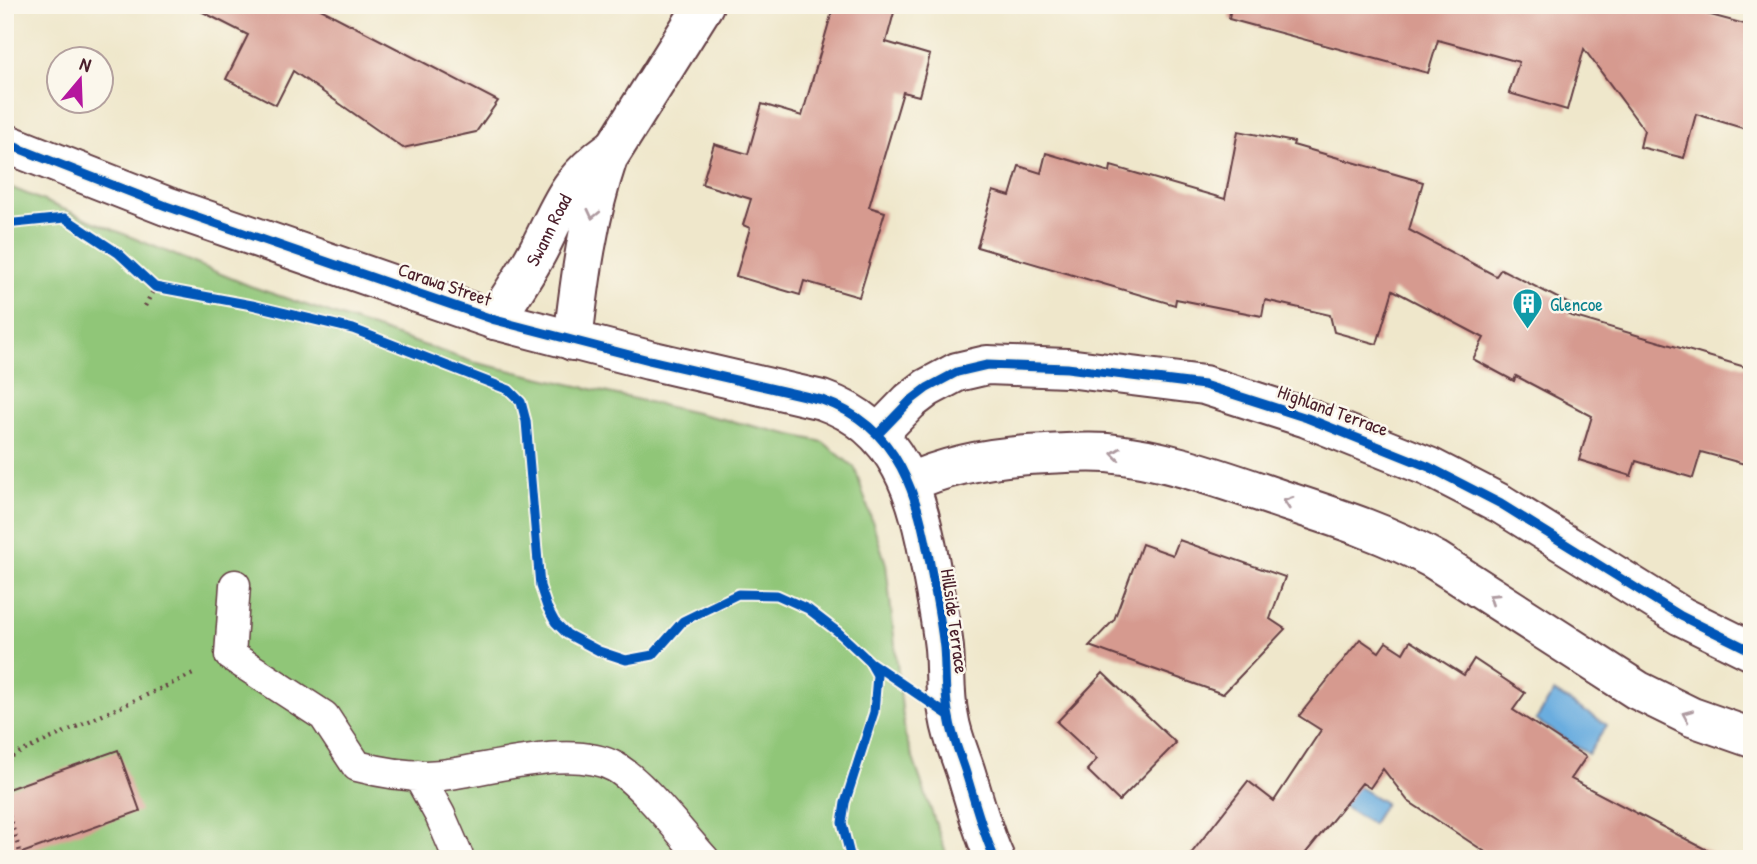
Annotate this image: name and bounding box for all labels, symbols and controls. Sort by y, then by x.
north arrow [46,46,116,116]
text: N [77,50,95,78]
street label: Swann Road [519,188,578,271]
one-way arrow [587,208,601,220]
street label: Carawa Street [395,256,496,312]
building icon: Glencoe [1510,287,1544,331]
place label: Glencoe [1550,291,1603,317]
street label: Highland Terrace [1274,378,1392,442]
one-way arrow [1110,447,1121,462]
one-way arrow [1283,496,1295,510]
street label: Hillside Terrace [935,567,975,676]
one-way arrow [1488,593,1501,606]
one-way arrow [1682,709,1695,723]

